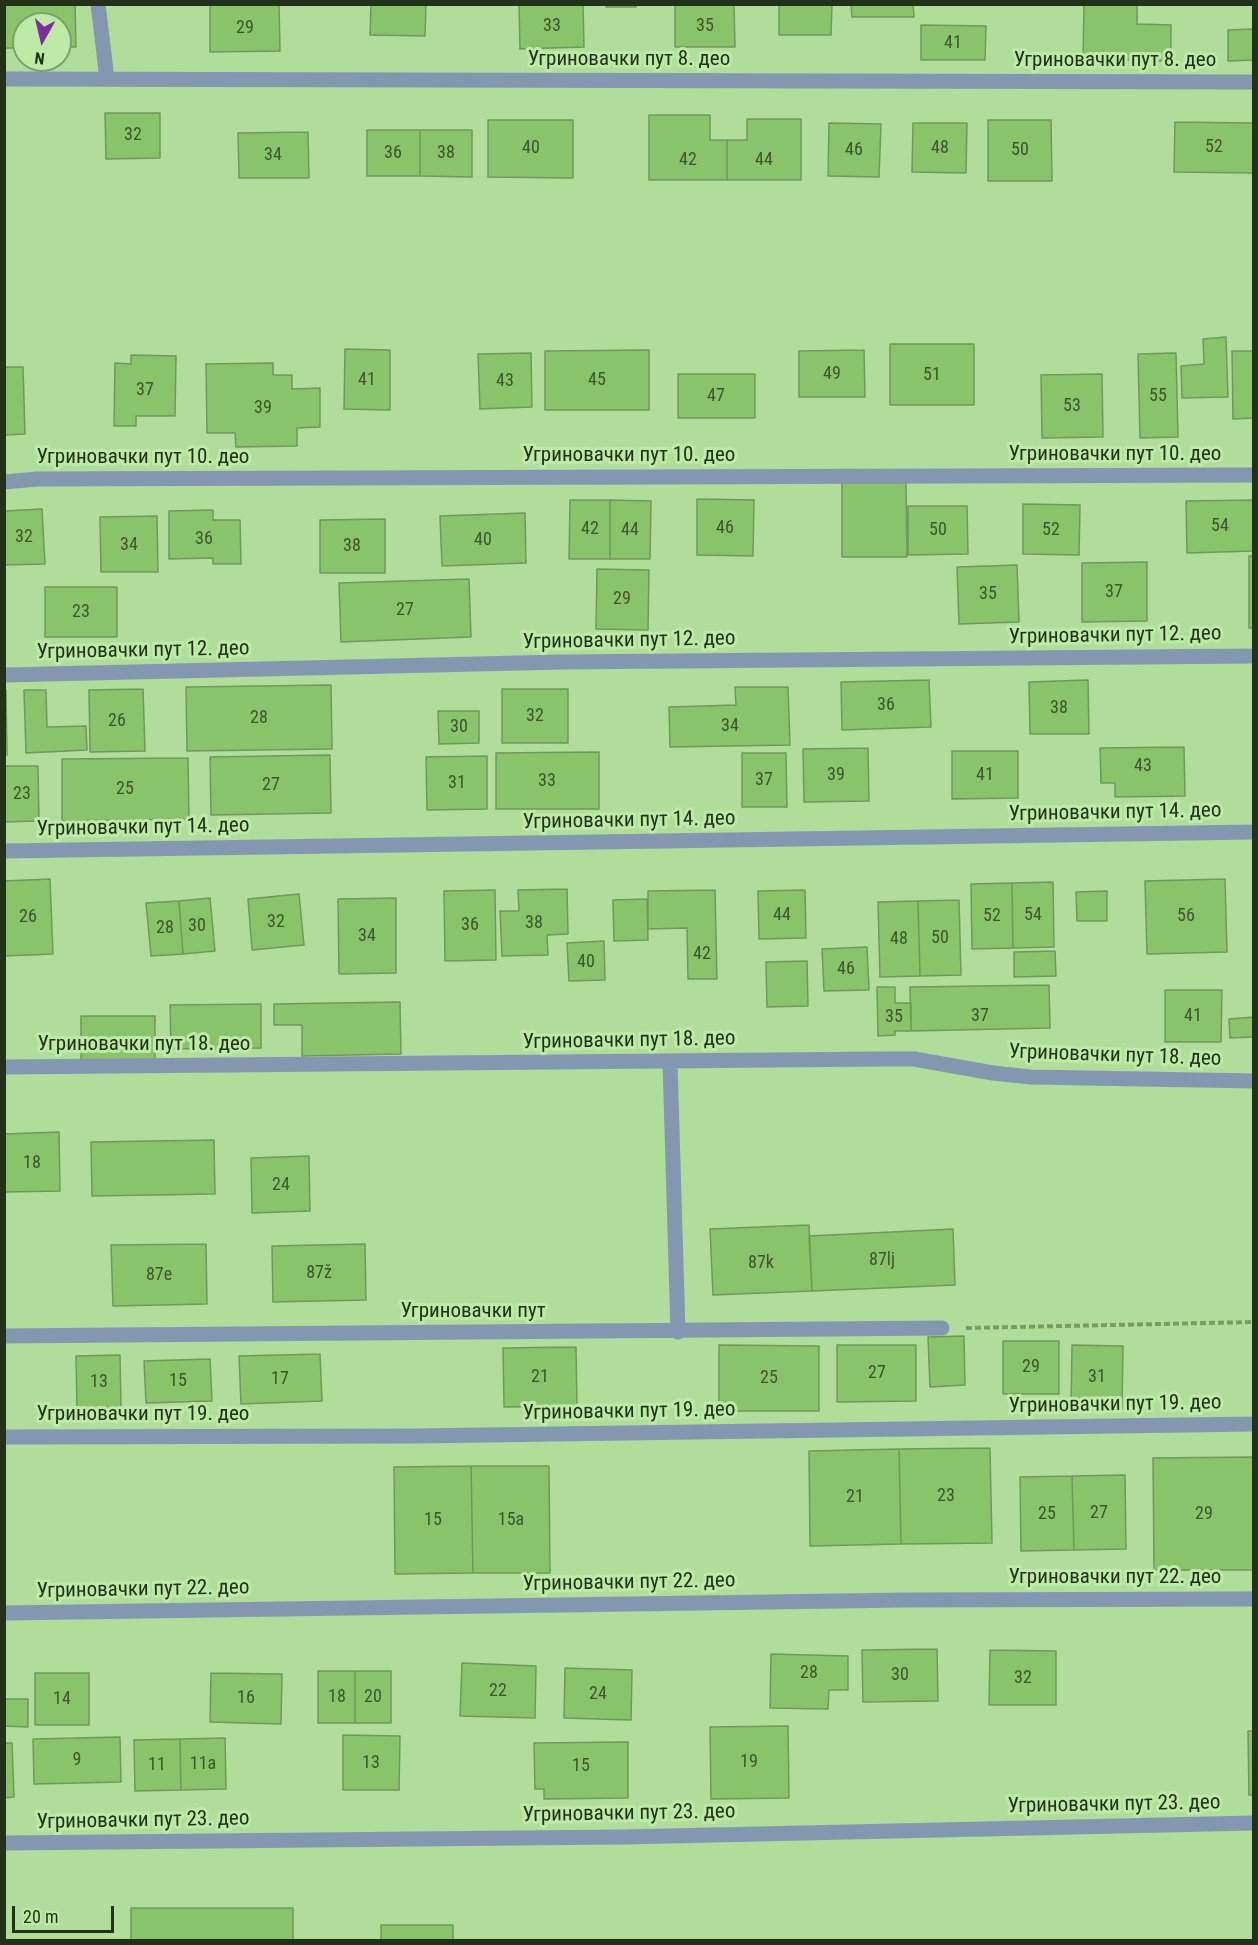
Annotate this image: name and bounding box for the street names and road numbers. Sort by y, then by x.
street label: Угриновачки пут 8. део [528,47,730,73]
street label: Угриновачки пут 8. део [1014,48,1216,74]
street label: Угриновачки пут 10. део [1009,442,1221,468]
street label: Угриновачки пут 10. део [523,443,735,469]
street label: Угриновачки пут 10. део [37,445,249,471]
street label: Угриновачки пут 12. део [1008,622,1222,650]
street label: Угриновачки пут 12. део [522,627,736,655]
street label: Угриновачки пут 12. део [36,637,250,665]
street label: Угриновачки пут 14. део [1008,799,1222,827]
street label: Угриновачки пут 14. део [522,807,736,835]
street label: Угриновачки пут 14. део [36,814,250,842]
street label: Угриновачки пут 18. део [522,1027,736,1055]
street label: Угриновачки пут 18. део [38,1032,250,1058]
street label: Угриновачки пут 18. део [1008,1040,1222,1072]
street label: Угриновачки пут [400,1299,546,1325]
street label: Угриновачки пут 19. део [1008,1391,1222,1419]
street label: Угриновачки пут 19. део [522,1398,736,1426]
street label: Угриновачки пут 19. део [37,1402,249,1428]
street label: Угриновачки пут 22. део [1009,1565,1221,1591]
street label: Угриновачки пут 22. део [522,1569,736,1597]
street label: Угриновачки пут 22. део [36,1576,250,1604]
street label: Угриновачки пут 23. део [1007,1791,1221,1819]
street label: Угриновачки пут 23. део [522,1800,736,1828]
street label: Угриновачки пут 23. део [36,1807,250,1835]

